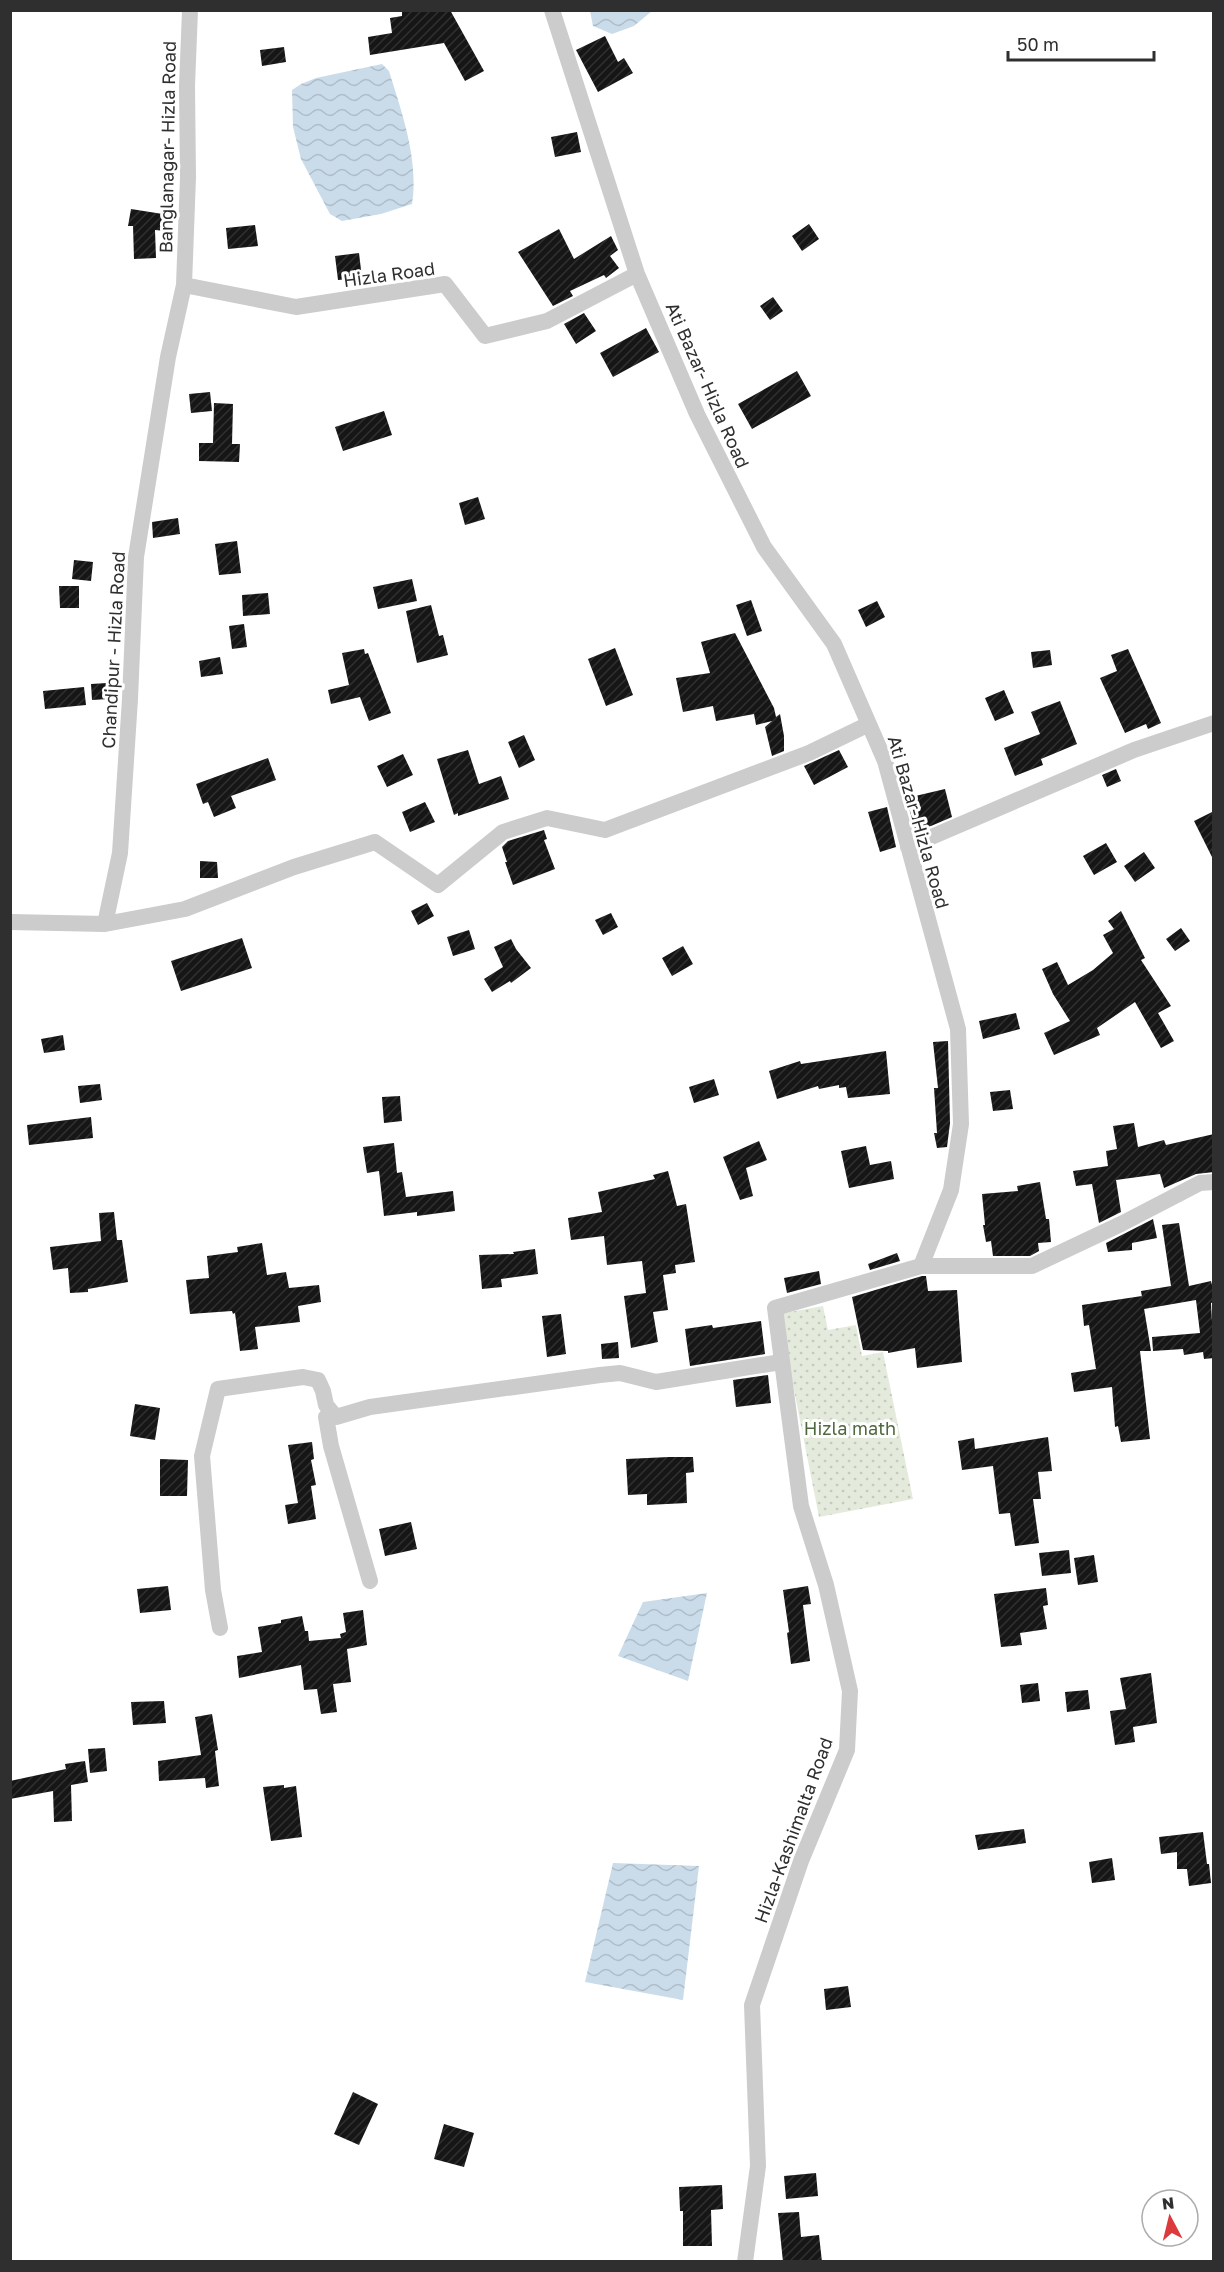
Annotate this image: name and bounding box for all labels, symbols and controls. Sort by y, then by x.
scale bar [1008,24,1154,62]
text: 50 m [1017,33,1059,55]
street label: Banglanagar- Hizla Road [154,41,180,253]
street label: Hizla Road [342,257,436,291]
street label: Ati Bazar- Hizla Road [662,299,754,471]
street label: Chandipur - Hizla Road [97,551,129,749]
street label: Ati Bazar- Hizla Road [884,733,954,911]
park label: Hizla math [804,1417,896,1439]
street label: Hizla-Kashimalta Road [749,1734,837,1926]
north arrow [1140,2188,1200,2248]
text: N [1161,2192,1175,2214]

